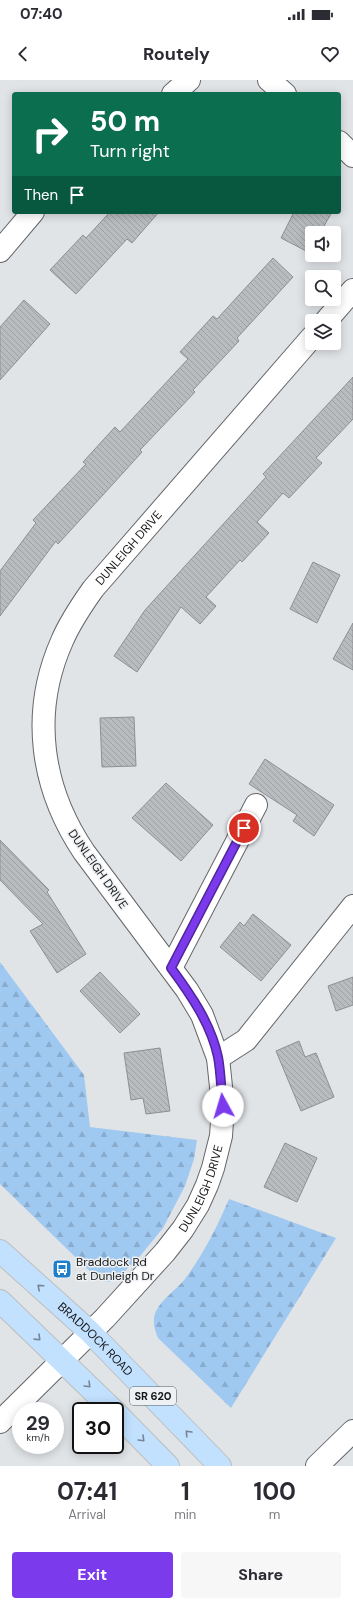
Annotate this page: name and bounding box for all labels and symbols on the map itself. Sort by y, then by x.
street label: DUNLEIGH DRIVE [92,507,166,589]
pin [227,811,261,845]
street label: DUNLEIGH DRIVE [65,826,132,912]
position arrow [202,1085,244,1127]
street label: DUNLEIGH DRIVE [175,1143,227,1235]
place label: Braddock Rd at Dunleigh Dr [76,1254,155,1284]
bus stop icon: Braddock Rd at Dunleigh Dr [51,1258,73,1280]
one-way arrow [37,1284,45,1292]
street label: BRADDOCK ROAD [54,1299,136,1380]
one-way arrow [34,1333,41,1340]
one-way arrow [83,1380,91,1388]
road number: SR 620 [130,1387,176,1405]
speed limit sign: 30 [72,1402,124,1454]
one-way arrow [186,1430,193,1438]
one-way arrow [137,1434,145,1442]

